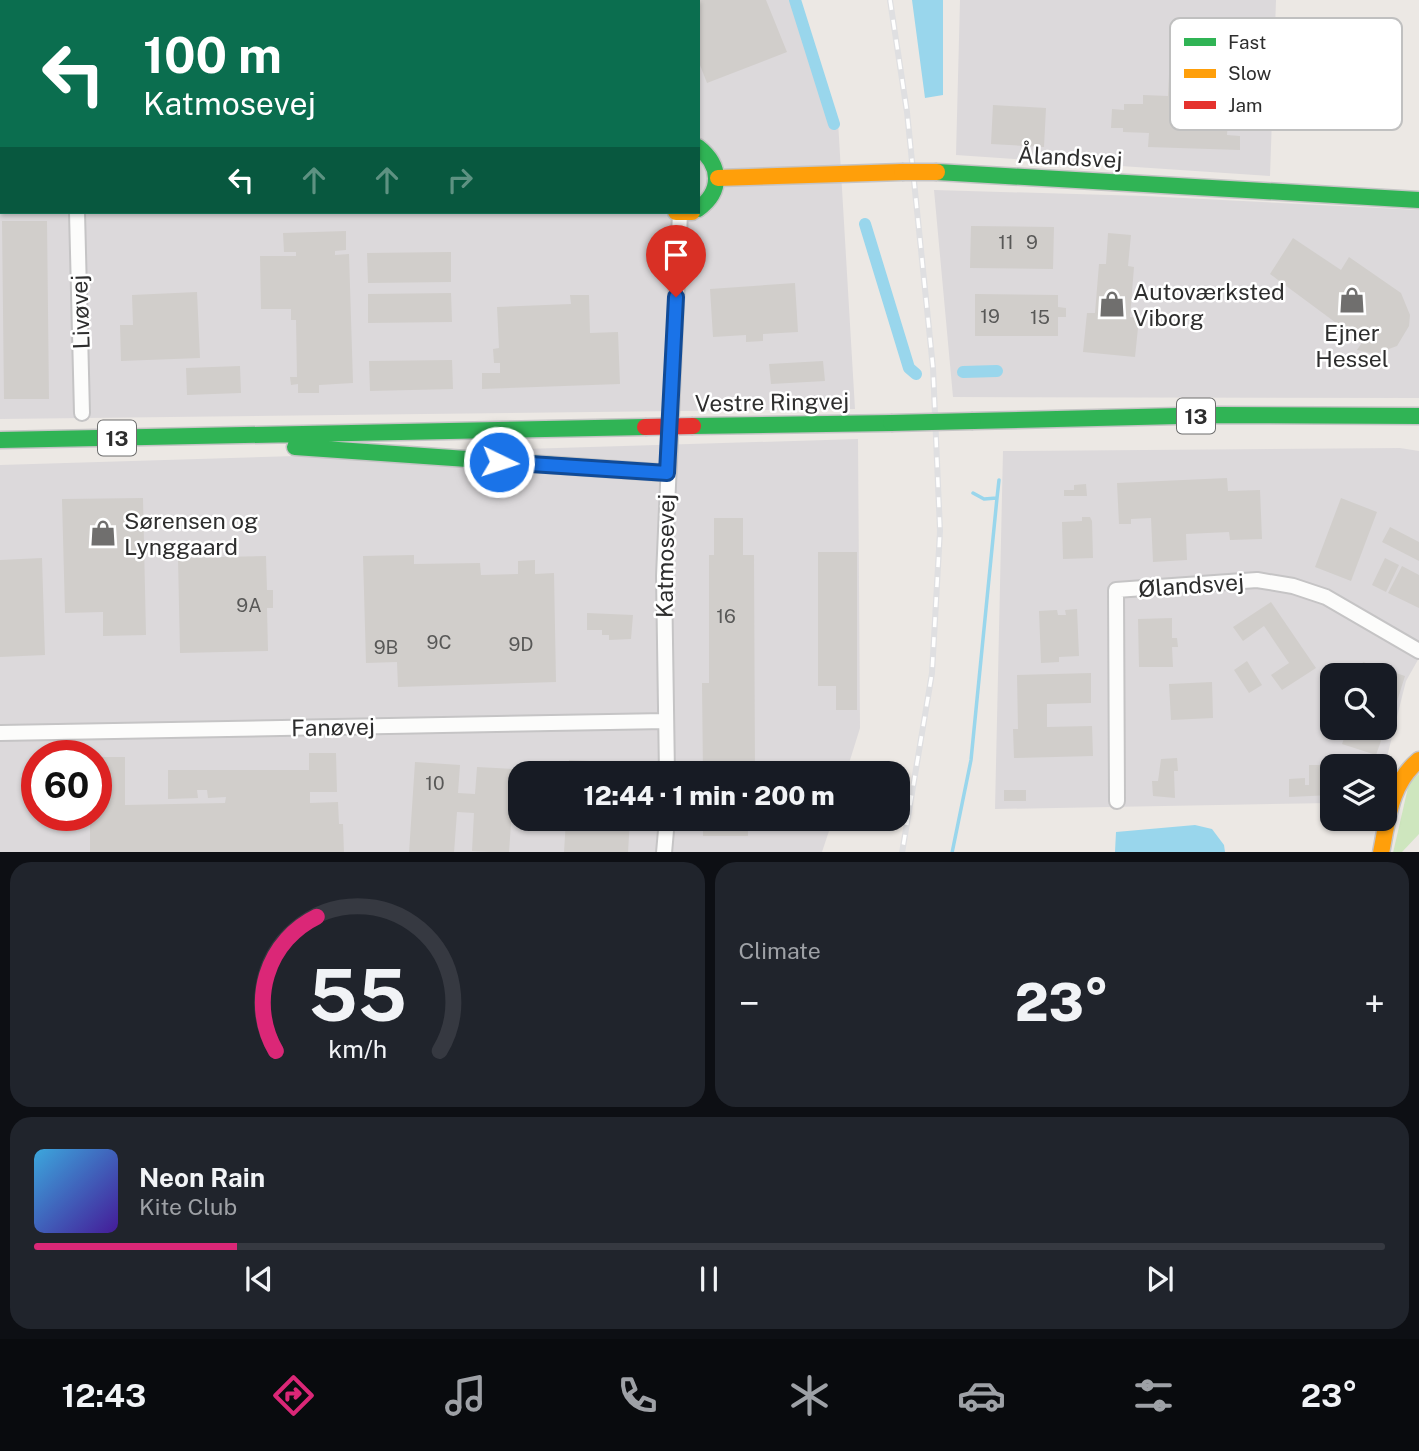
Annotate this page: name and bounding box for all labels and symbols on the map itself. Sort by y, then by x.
legend [1170,18,1402,130]
text: Fast [1228,31,1266,53]
text: Slow [1228,62,1272,84]
text: Jam [1228,94,1262,116]
street label: Ålandsvej [1017,140,1123,173]
pin [646,225,706,297]
house number: 11 [998,231,1014,253]
house number: 9 [1026,231,1038,253]
street label: Livøvej [65,274,95,350]
place label: Autoværksted Viborg [1133,278,1285,331]
shop icon: Ejner Hessel [1337,285,1367,315]
shop icon: Autoværksted Viborg [1097,289,1127,319]
house number: 19 [980,305,1000,327]
house number: 15 [1030,306,1050,328]
place label: Ejner Hessel [1315,319,1389,372]
street label: Vestre Ringvej [695,387,849,417]
road number: 13 [1177,398,1215,434]
road number: 13 [98,420,136,456]
position arrow [462,425,536,499]
street label: Katmosevej [650,494,680,618]
place label: Sørensen og Lynggaard [124,507,258,560]
shop icon: Sørensen og Lynggaard [88,518,118,548]
street label: Ølandsvej [1137,568,1245,602]
house number: 9A [236,594,262,616]
house number: 16 [716,605,736,627]
house number: 9C [427,631,451,653]
house number: 9D [508,633,534,655]
house number: 9B [374,636,398,658]
street label: Fanøvej [291,713,375,741]
speed limit sign: 60 [21,740,112,831]
house number: 10 [425,772,445,794]

